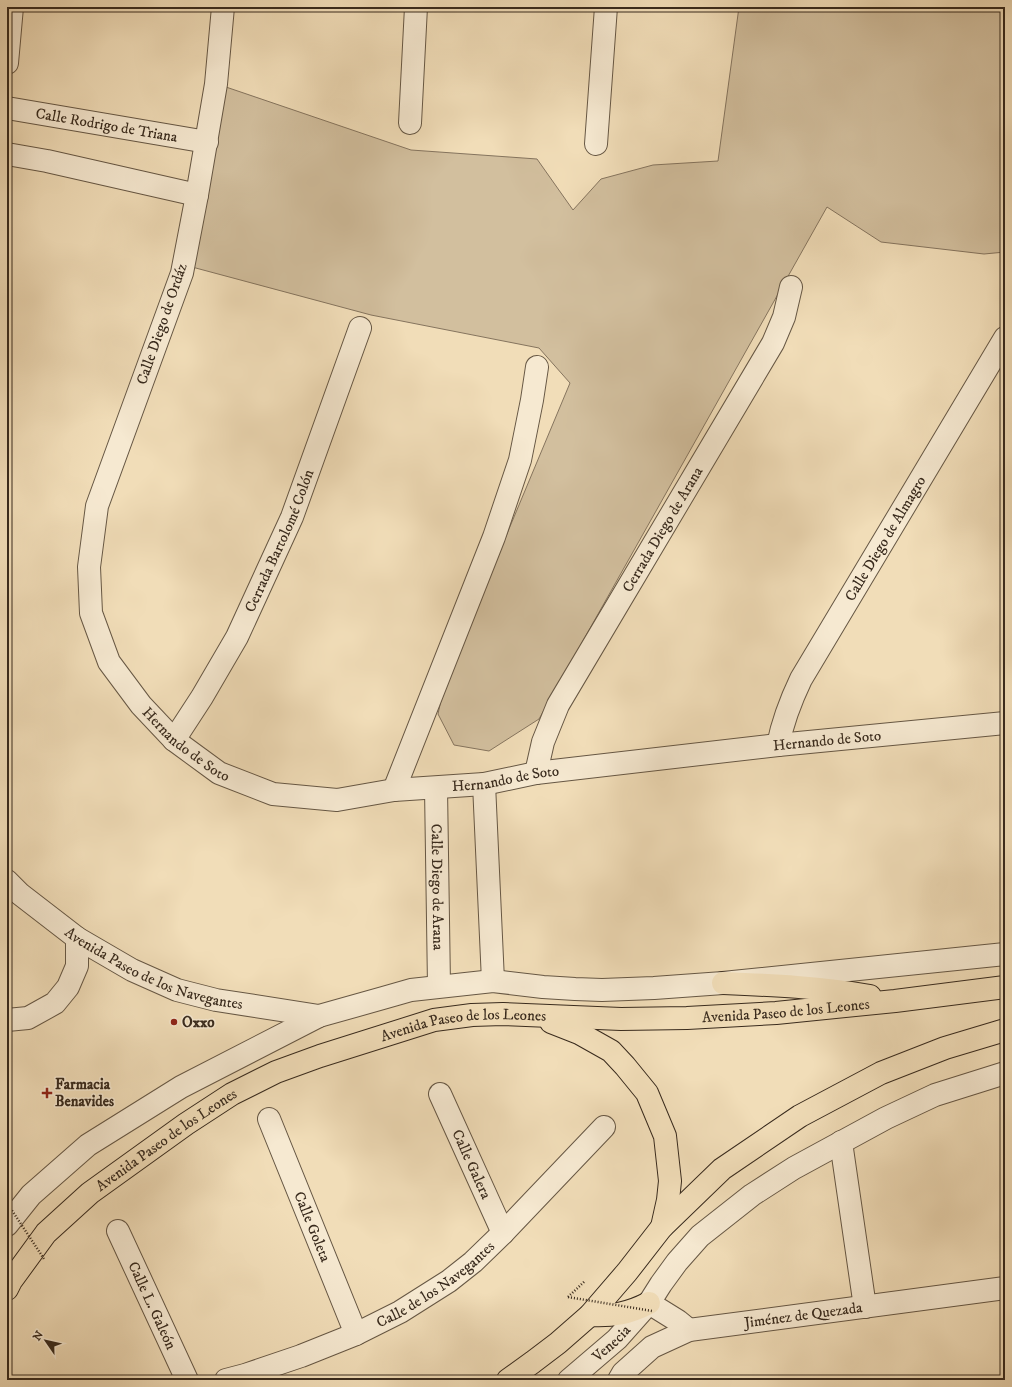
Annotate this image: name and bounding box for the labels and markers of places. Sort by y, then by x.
place label: Oxxo [182,1013,215,1032]
marker: Oxxo [169,1017,179,1027]
place label: Farmacia Benavides [55,1075,114,1111]
marker: Farmacia Benavides [42,1088,52,1098]

